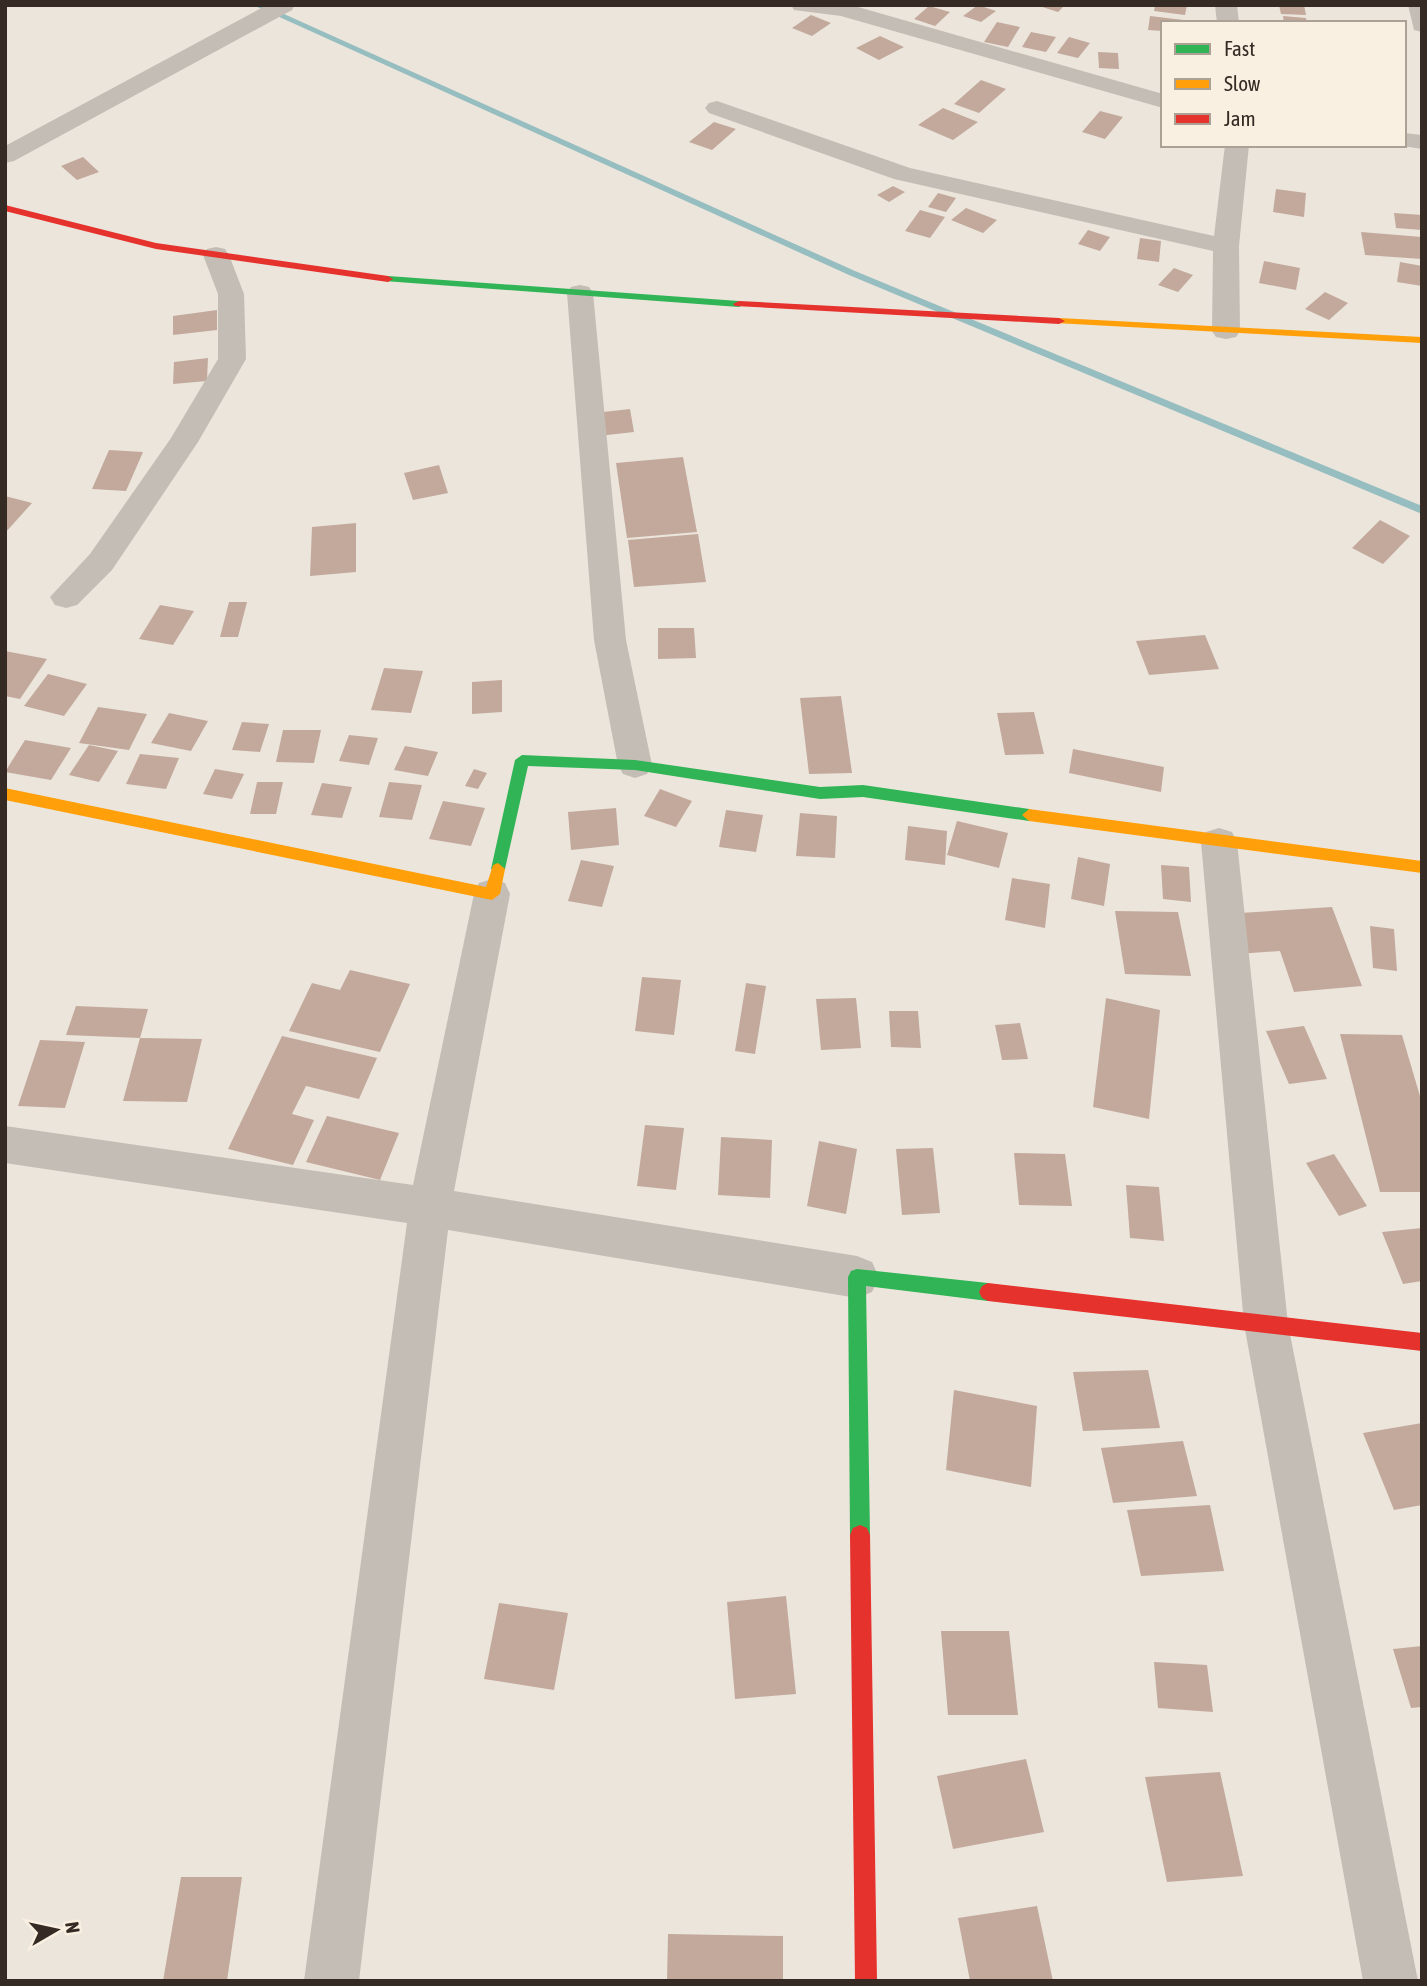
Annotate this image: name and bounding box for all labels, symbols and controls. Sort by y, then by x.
legend [1161,21,1406,147]
text: Fast [1224,36,1255,60]
text: Slow [1224,71,1261,95]
text: Jam [1224,106,1256,130]
north arrow [21,1895,91,1965]
text: N [61,1920,85,1935]

